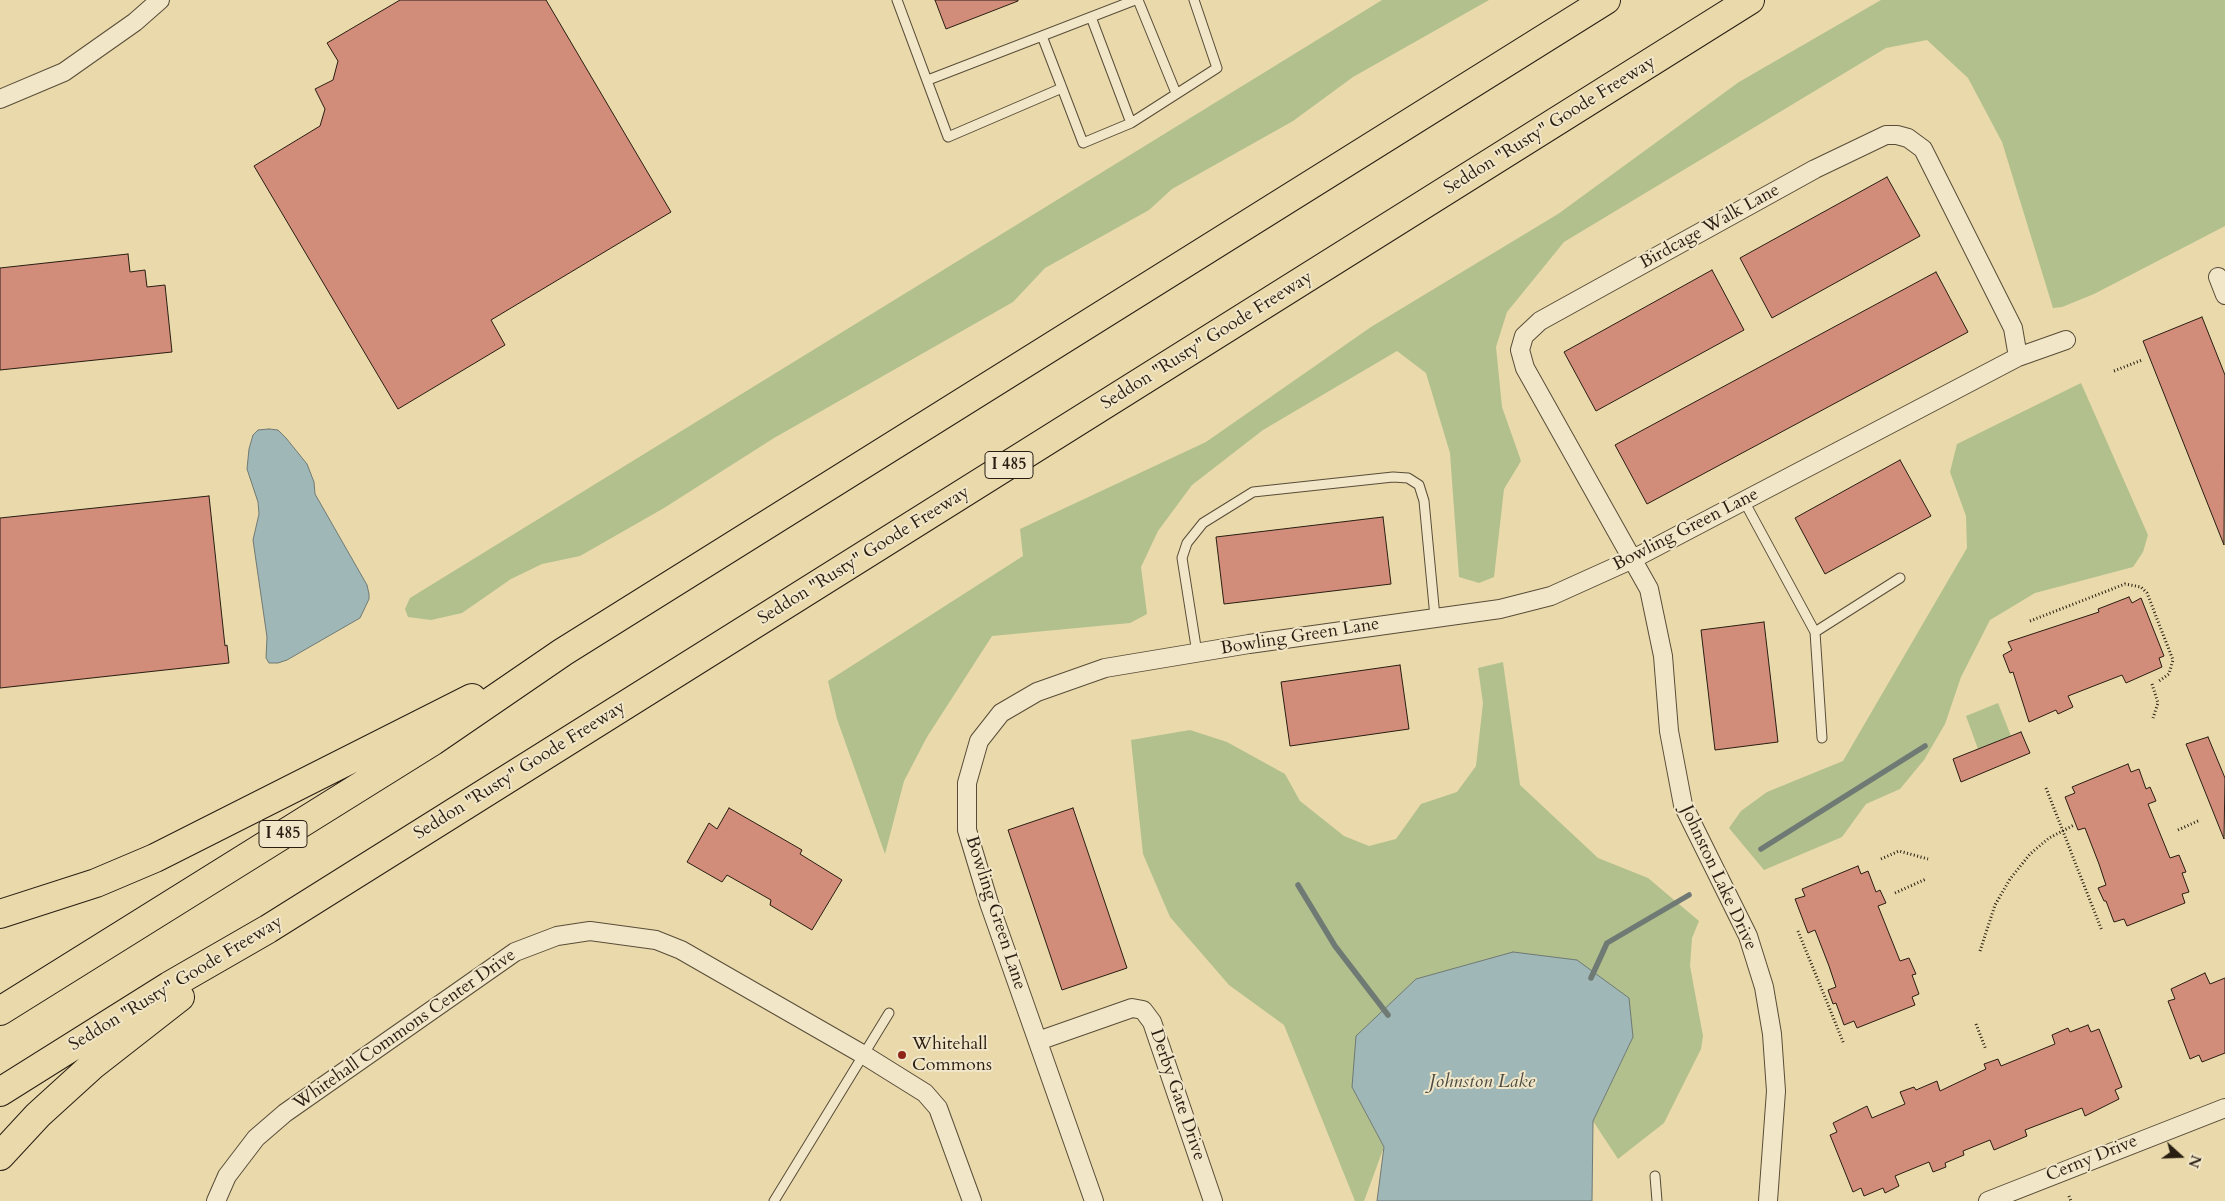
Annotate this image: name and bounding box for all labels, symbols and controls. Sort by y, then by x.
street label: Seddon "Rusty" Goode Freeway [1440,52,1660,200]
street label: Birdcage Walk Lane [1636,180,1784,274]
street label: Seddon "Rusty" Goode Freeway [1097,267,1317,415]
road number: I 485 [985,452,1033,478]
street label: Seddon "Rusty" Goode Freeway [754,482,974,630]
street label: Bowling Green Lane [1610,484,1762,576]
street label: Bowling Green Lane [1219,614,1381,660]
street label: Seddon "Rusty" Goode Freeway [410,697,630,845]
street label: Johnston Lake Drive [1675,802,1761,954]
road number: I 485 [259,821,307,848]
street label: Bowling Green Lane [960,833,1030,993]
street label: Seddon "Rusty" Goode Freeway [65,912,287,1056]
street label: Whitehall Commons Center Drive [290,945,520,1115]
street label: Derby Gate Drive [1144,1026,1210,1164]
place label: Whitehall Commons [912,1034,992,1076]
marker: Whitehall Commons [896,1049,908,1061]
water label: Johnston Lake [1429,1072,1535,1094]
street label: Cerny Drive [2043,1131,2141,1187]
north arrow [2155,1131,2205,1181]
text: N [2184,1152,2206,1170]

